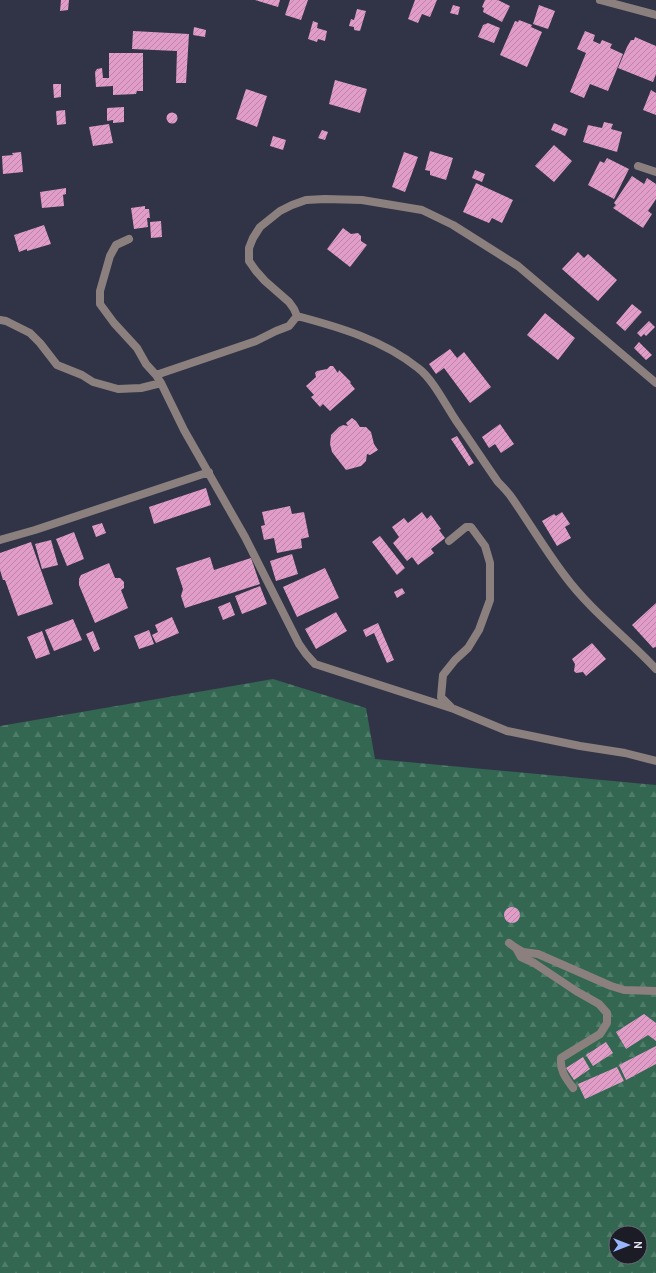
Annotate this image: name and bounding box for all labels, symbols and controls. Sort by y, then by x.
north arrow [608,1225,648,1265]
text: N [630,1241,644,1249]

